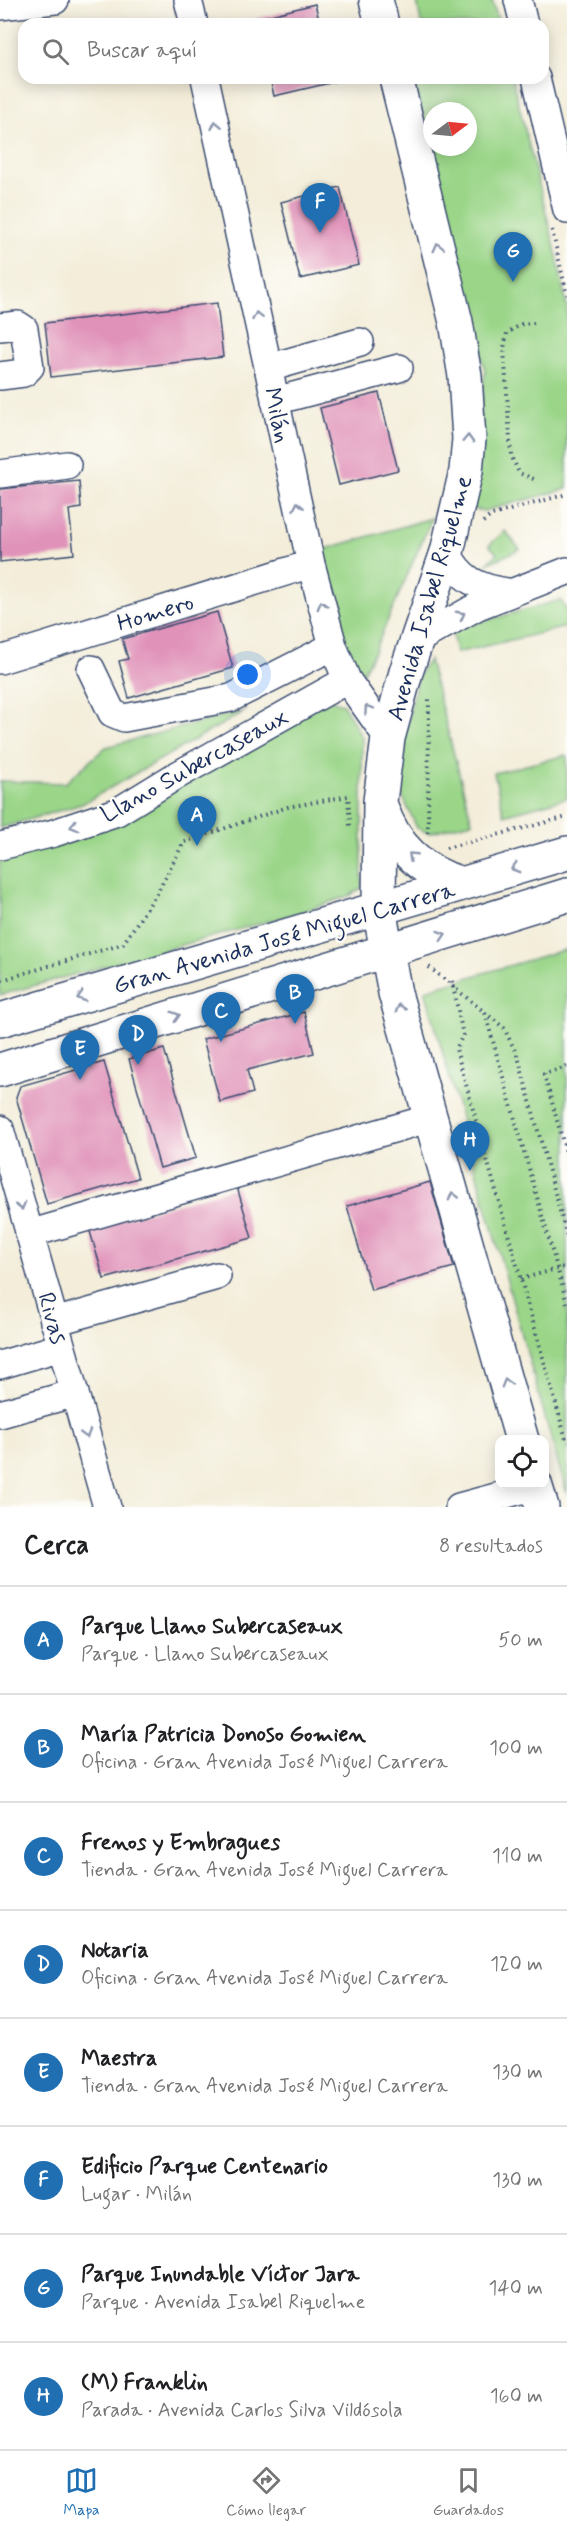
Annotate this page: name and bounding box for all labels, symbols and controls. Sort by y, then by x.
search box [18,18,549,84]
icon: search [39,35,72,68]
text: Buscar aquí [87,37,198,65]
north arrow [423,102,477,156]
one-way arrow [210,121,223,131]
pin: F [300,184,340,233]
pin: G [494,232,532,282]
one-way arrow [432,243,445,253]
one-way arrow [251,311,264,321]
street label: Milán [256,385,297,446]
one-way arrow [462,435,475,444]
street label: Avenida Isabel Riquelme [381,472,480,725]
one-way arrow [293,502,306,512]
street label: Homero [113,587,198,640]
one-way arrow [316,600,329,610]
one-way arrow [455,610,466,622]
your location [233,660,262,689]
street label: Llano Subercaseaux [95,702,294,831]
one-way arrow [364,704,375,715]
pin: A [178,796,216,846]
one-way arrow [69,819,80,831]
one-way arrow [408,852,418,863]
one-way arrow [510,861,521,873]
street label: Gran Avenida José Miguel Carrera [110,875,460,1005]
one-way arrow [436,930,447,942]
pin: B [276,974,314,1024]
one-way arrow [76,990,87,1002]
pin: C [202,992,240,1042]
one-way arrow [395,1003,407,1014]
one-way arrow [171,1011,181,1023]
pin: D [118,1016,158,1065]
pin: E [60,1030,100,1080]
pin: H [450,1122,490,1171]
one-way arrow [448,1191,460,1202]
one-way arrow [14,1201,27,1211]
street label: Rivas [29,1289,74,1348]
one-way arrow [501,1378,514,1388]
one-way arrow [79,1428,91,1439]
map controls [495,1435,549,1489]
button: locate [495,1435,549,1489]
text: Cerca [24,1529,89,1563]
text: 8 resultados [439,1533,543,1560]
text: Parque Llano Subercaseaux [81,1613,343,1641]
text: A [37,1627,50,1654]
text: 50 m [498,1627,543,1654]
text: Parque · Llano Subercaseaux [81,1641,329,1668]
text: María Patricia Donoso Gomien [81,1721,366,1749]
text: B [37,1735,50,1762]
text: 100 m [489,1735,543,1762]
text: Oficina · Gran Avenida José Miguel Carrera [81,1749,448,1776]
text: Frenos y Embragues [81,1829,280,1857]
text: C [36,1843,51,1870]
text: 110 m [492,1843,543,1870]
text: Tienda · Gran Avenida José Miguel Carrera [81,1857,448,1884]
text: Notaria [81,1937,149,1965]
text: D [37,1951,50,1978]
text: 120 m [490,1951,543,1978]
text: Oficina · Gran Avenida José Miguel Carrera [81,1965,448,1992]
text: Maestra [81,2045,157,2073]
text: E [38,2059,49,2086]
text: 130 m [492,2059,543,2086]
text: Tienda · Gran Avenida José Miguel Carrera [81,2073,448,2100]
text: Edificio Parque Centenario [81,2153,328,2181]
text: F [38,2167,49,2194]
text: 130 m [492,2167,543,2194]
text: Lugar · Milán [81,2181,192,2208]
text: Parque Inundable Víctor Jara [81,2261,359,2289]
text: G [37,2275,50,2302]
text: 140 m [489,2275,543,2302]
text: Parque · Avenida Isabel Riquelme [81,2289,365,2316]
text: (M) Franklin [81,2369,208,2397]
text: H [37,2383,50,2410]
text: 160 m [490,2383,543,2410]
text: Parada · Avenida Carlos Silva Vildósola [81,2397,403,2424]
tab: Mapa [63,2464,100,2521]
tab: Cómo llegar [226,2464,306,2521]
tab: Guardados [433,2464,504,2521]

